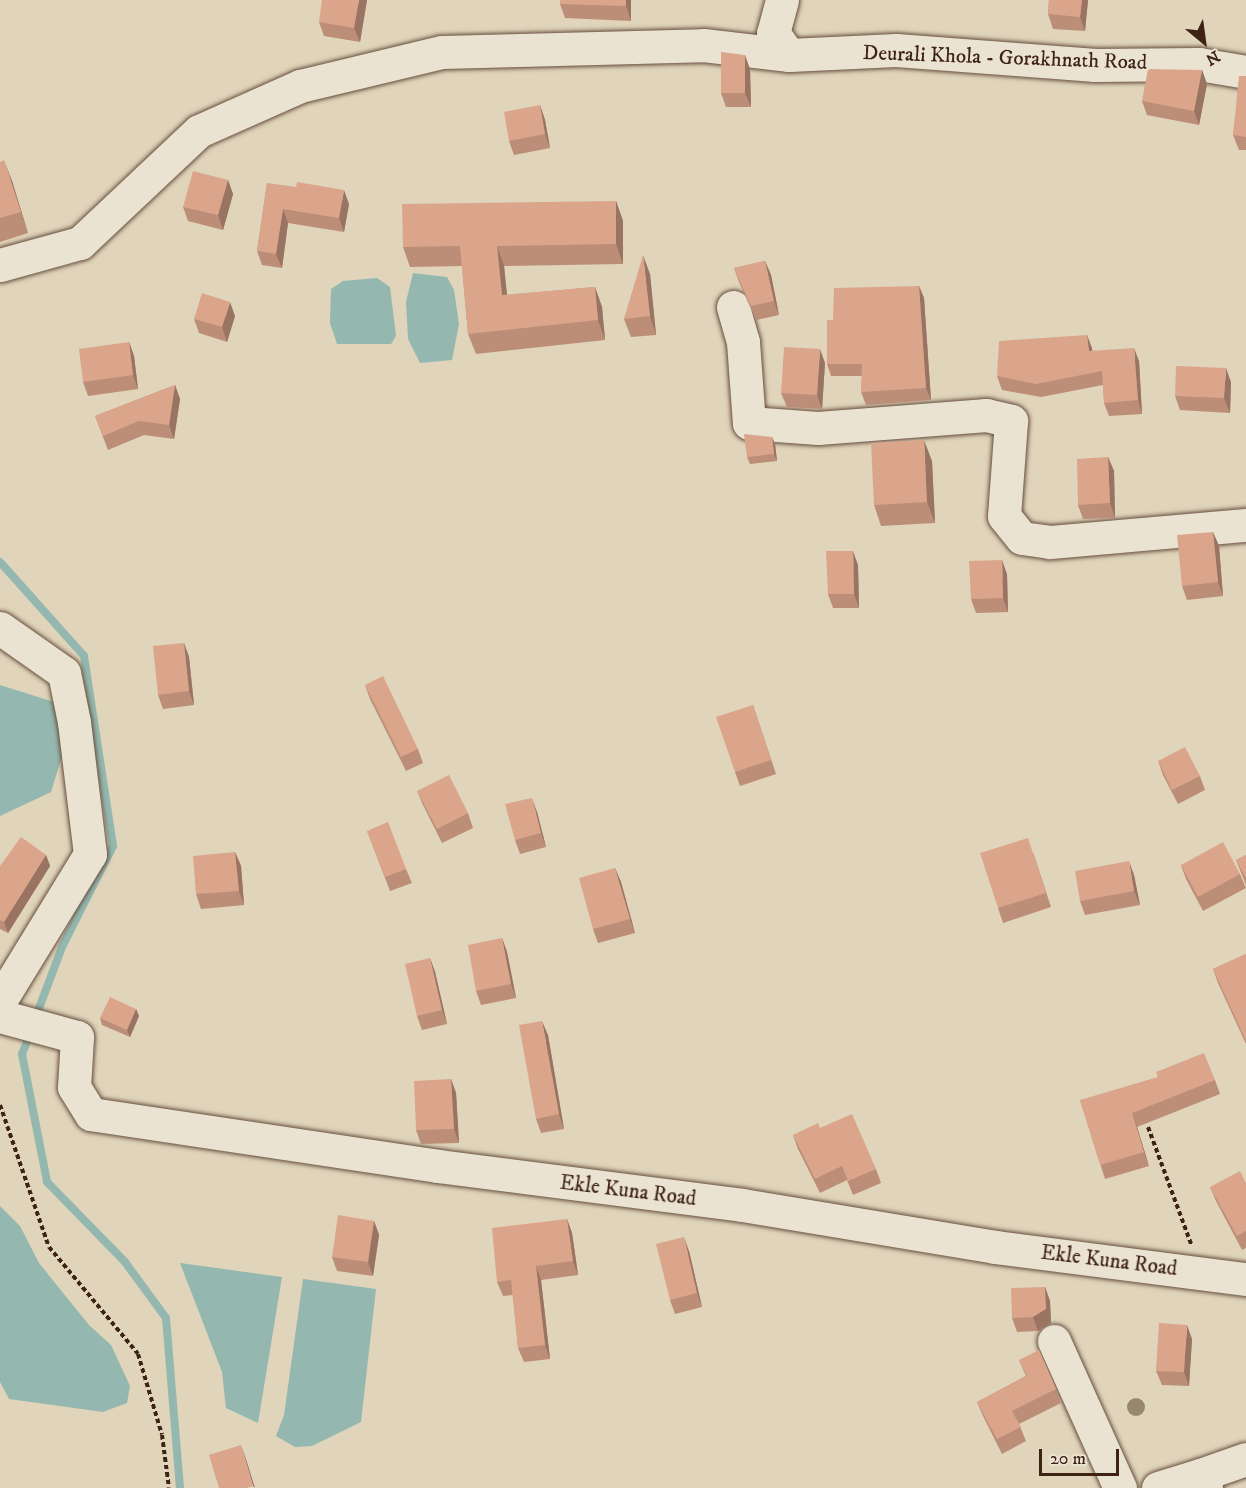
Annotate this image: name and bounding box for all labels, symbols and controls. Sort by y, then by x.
north arrow [1174,12,1234,72]
street label: Deurali Khola - Gorakhnath Road [862,40,1148,76]
text: N [1202,46,1223,70]
street label: Ekle Kuna Road [558,1170,698,1212]
street label: Ekle Kuna Road [1039,1240,1179,1282]
scale bar [1042,1437,1122,1475]
text: 20 m [1050,1448,1086,1470]

